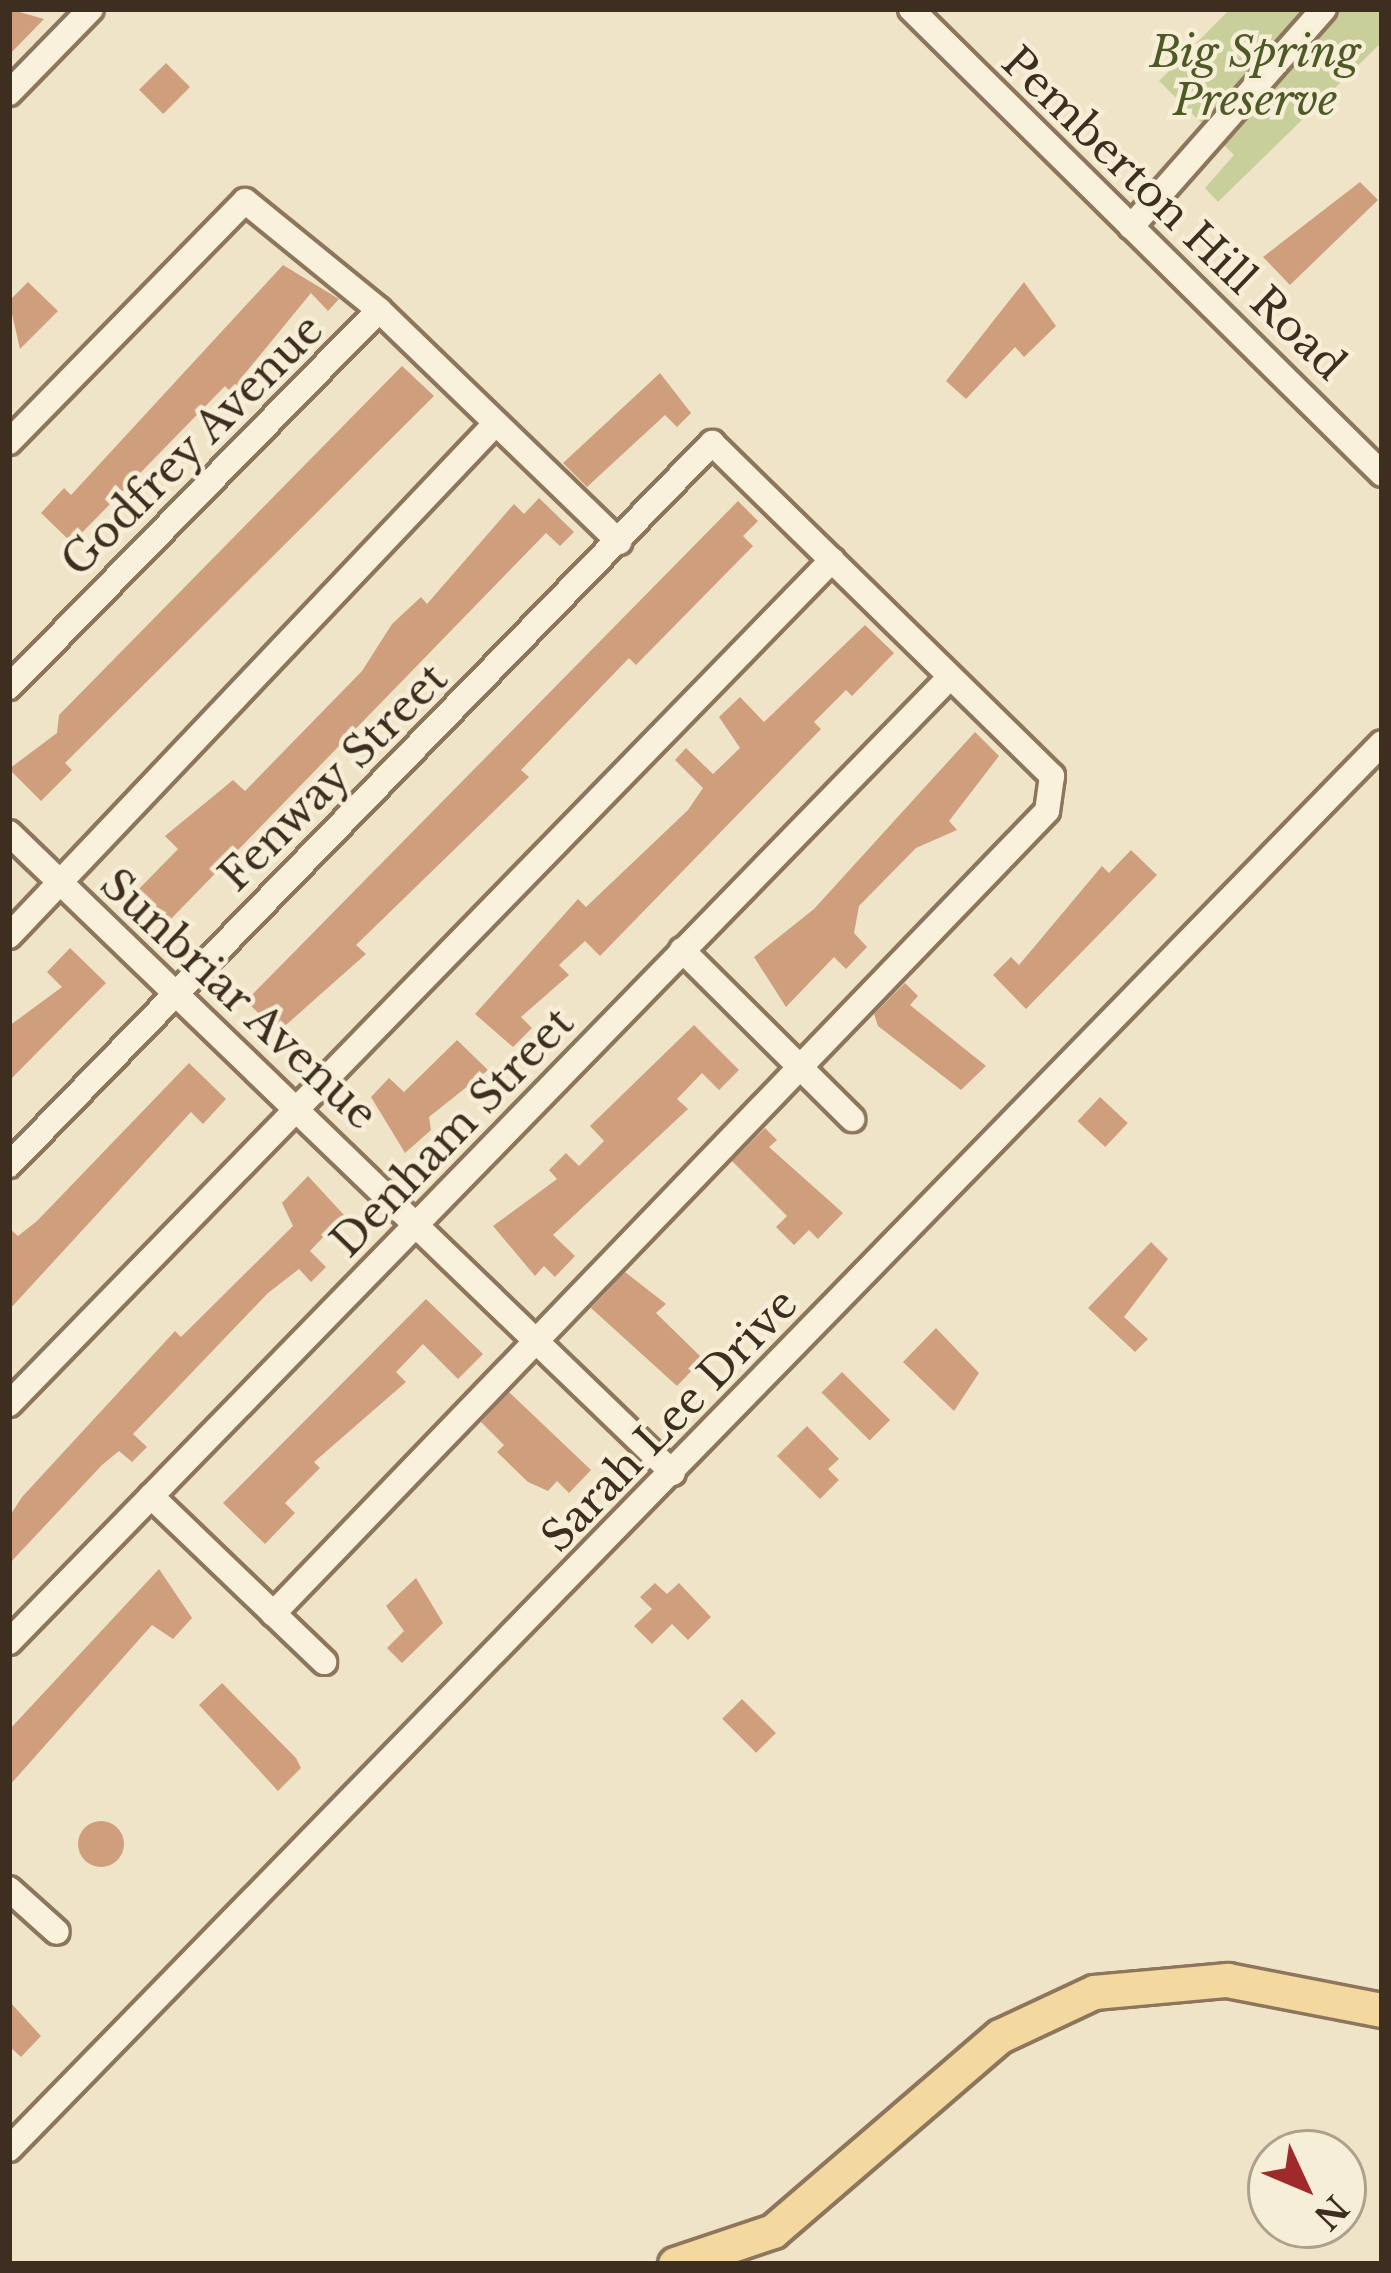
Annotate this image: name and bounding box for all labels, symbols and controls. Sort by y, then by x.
park label: Big Spring Preserve [1150,27,1360,125]
street label: Pemberton Hill Road [992,36,1356,390]
street label: Godfrey Avenue [50,303,334,587]
street label: Fenway Street [209,653,457,901]
street label: Sunbriar Avenue [90,857,388,1141]
street label: Denham Street [321,997,583,1267]
street label: Sarah Lee Drive [531,1278,807,1562]
north arrow [1247,2129,1367,2249]
text: N [1306,2187,1357,2238]

